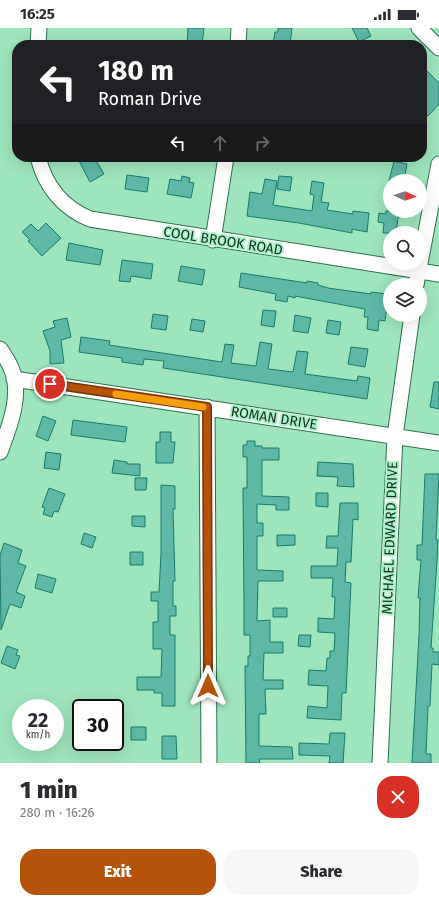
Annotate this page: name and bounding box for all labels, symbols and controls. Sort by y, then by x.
text: 16:25 [20,5,55,23]
text: 180 m [98,54,174,87]
icon: left [32,56,84,108]
text: Roman Drive [98,88,202,110]
icon: left [167,132,189,154]
icon: ahead [209,132,231,154]
icon: right [251,132,273,154]
north arrow [383,174,427,218]
map controls [383,174,427,322]
street label: COOL BROOK ROAD [162,223,284,259]
button: search [383,226,427,270]
button: layers [383,278,427,322]
pin [33,367,67,401]
icon: arrive [39,373,61,395]
street label: ROMAN DRIVE [230,403,318,433]
street label: MICHAEL EDWARD DRIVE [379,461,401,615]
position arrow [187,665,229,707]
speed limit sign: 30 [72,699,124,751]
text: 22 [28,708,48,732]
text: km/h [26,729,50,741]
text: 1 min [20,776,78,804]
button: close [377,776,419,818]
text: 280 m · 16:26 [20,805,95,820]
button: Exit [20,849,216,895]
button: Share [224,849,419,895]

